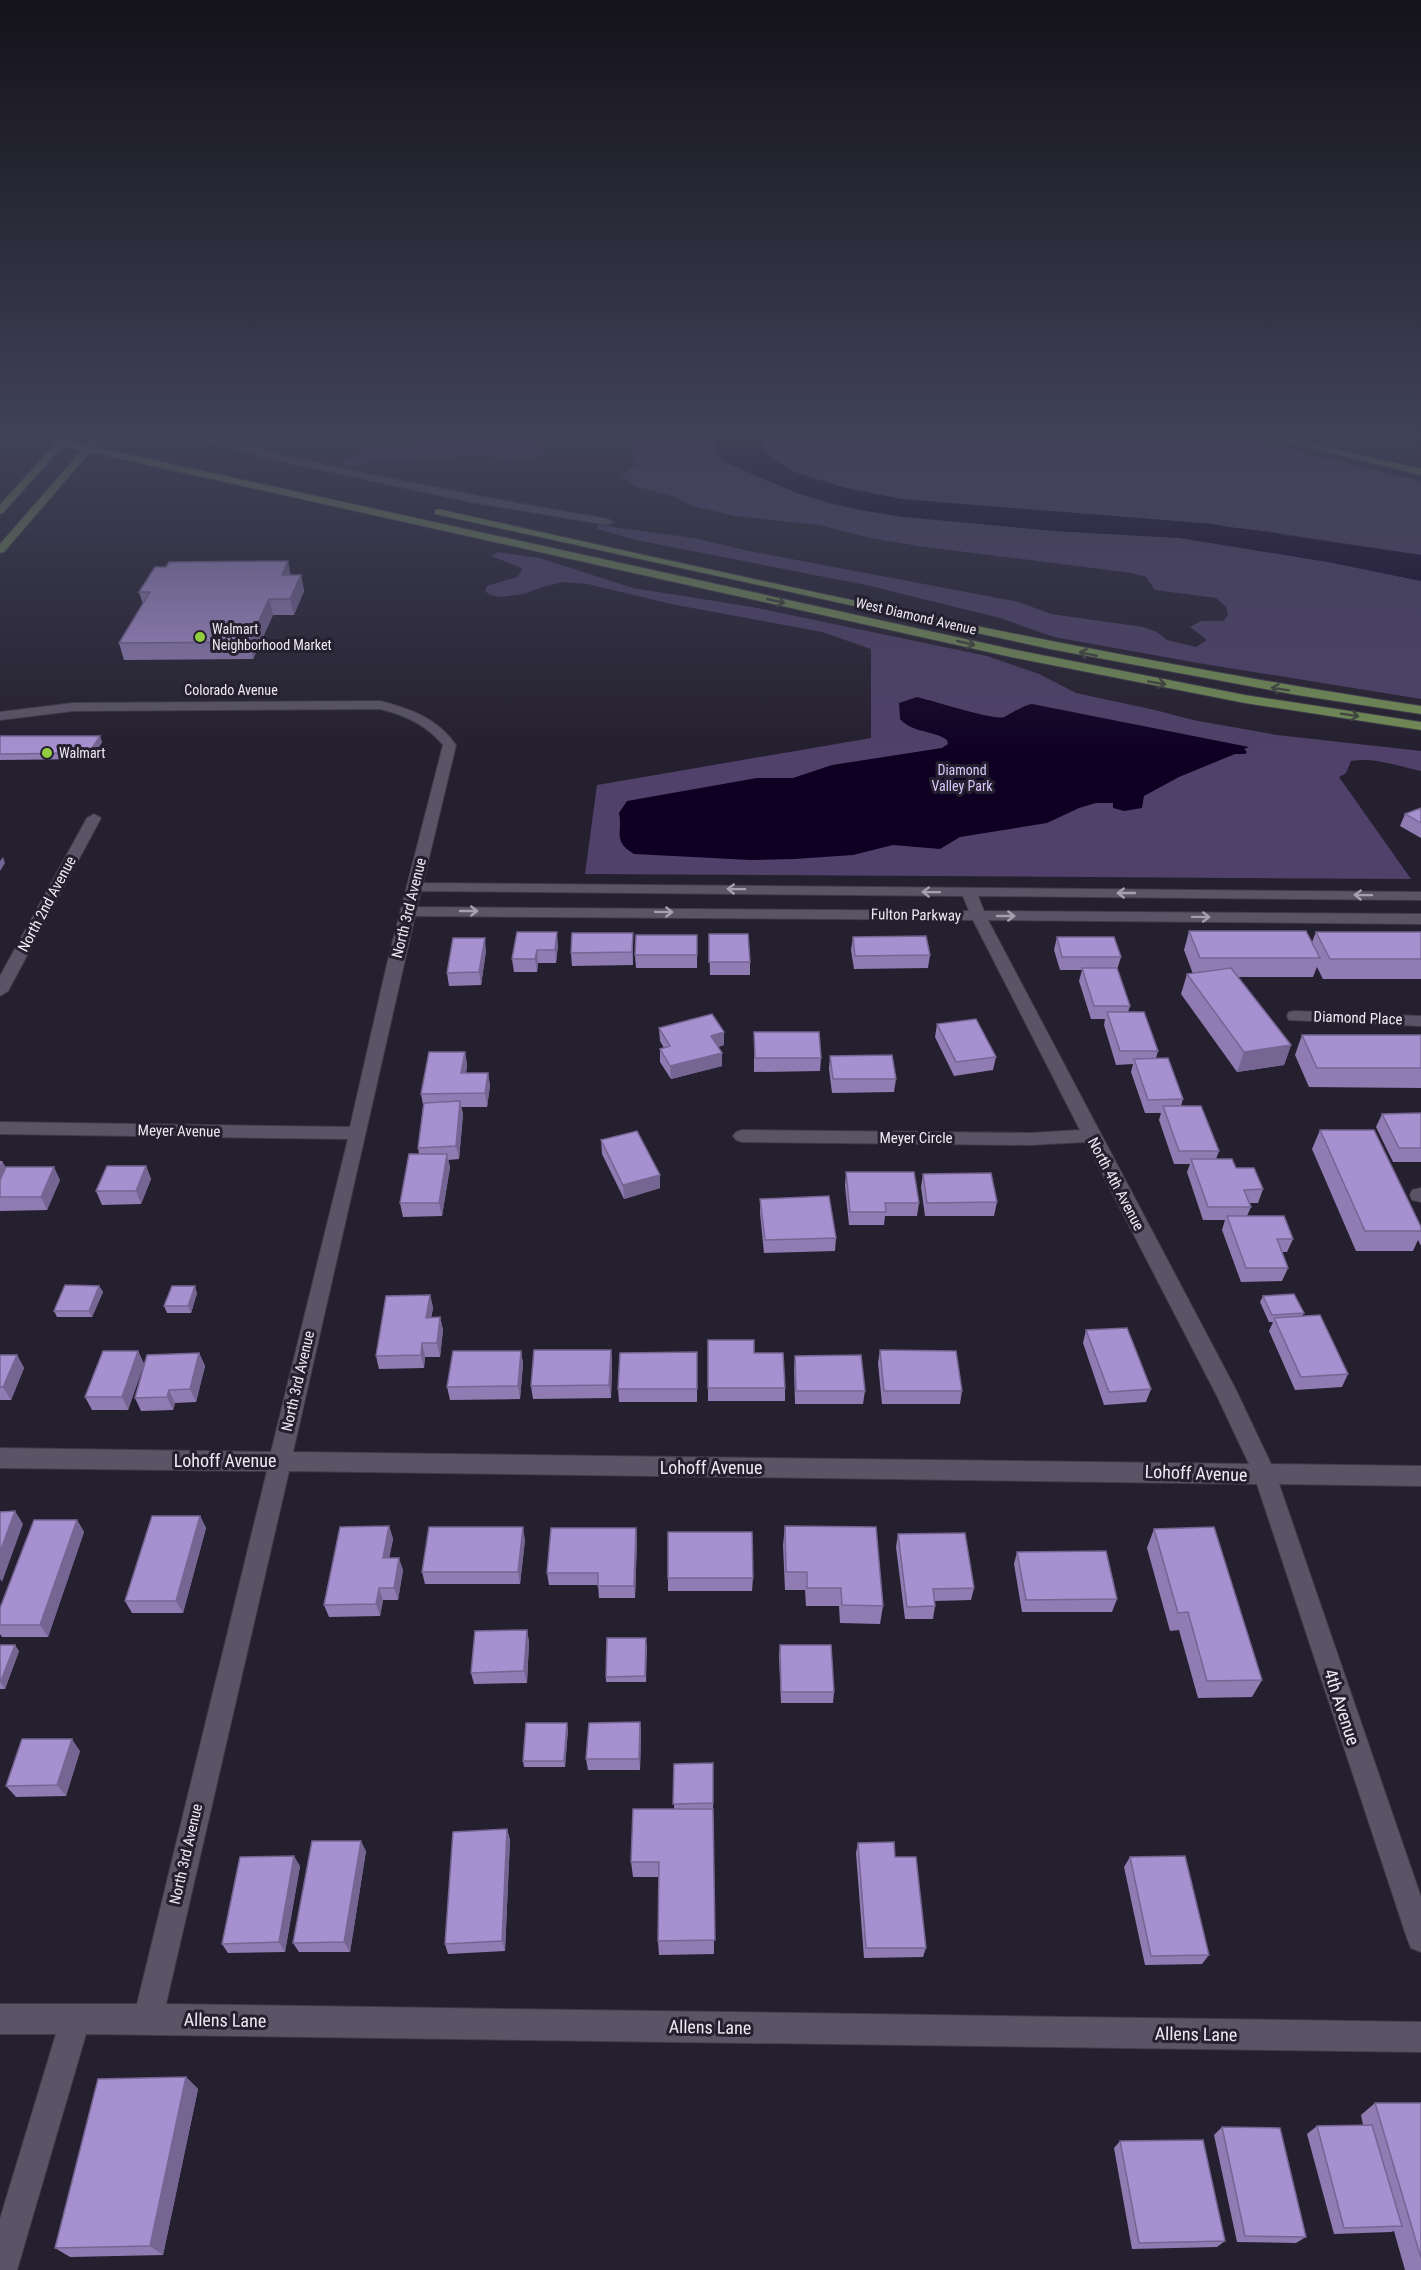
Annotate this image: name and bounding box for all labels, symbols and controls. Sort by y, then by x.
street label: West Diamond Avenue [854,594,978,638]
one-way arrow [766,595,785,607]
place label: Walmart Neighborhood Market [212,621,332,653]
marker: Walmart Neighborhood Market [193,630,207,644]
one-way arrow [956,638,976,649]
one-way arrow [1079,648,1099,659]
one-way arrow [1147,677,1167,688]
street label: Colorado Avenue [184,682,278,698]
one-way arrow [1271,683,1290,694]
one-way arrow [1339,710,1359,721]
place label: Walmart [59,745,105,761]
marker: Walmart [40,746,54,760]
park label: Diamond Valley Park [931,762,993,794]
street label: North 2nd Avenue [14,853,80,955]
street label: North 3rd Avenue [388,856,430,960]
one-way arrow [726,883,746,895]
one-way arrow [921,886,941,897]
one-way arrow [1116,887,1136,899]
one-way arrow [1353,889,1373,901]
one-way arrow [458,905,478,917]
street label: Fulton Parkway [871,905,961,925]
one-way arrow [653,906,673,917]
one-way arrow [995,910,1015,922]
one-way arrow [1190,911,1210,923]
street label: Diamond Place [1313,1007,1403,1029]
street label: Meyer Avenue [138,1121,220,1141]
street label: Meyer Circle [879,1129,953,1147]
street label: North 4th Avenue [1084,1134,1148,1234]
street label: North 3rd Avenue [278,1329,318,1433]
street label: Lohoff Avenue [174,1450,276,1471]
street label: Lohoff Avenue [660,1457,762,1478]
street label: Lohoff Avenue [1144,1461,1248,1485]
street label: 4th Avenue [1320,1666,1364,1748]
street label: North 3rd Avenue [166,1802,206,1906]
street label: Allens Lane [184,2009,266,2031]
street label: Allens Lane [669,2016,751,2038]
street label: Allens Lane [1155,2023,1237,2045]

